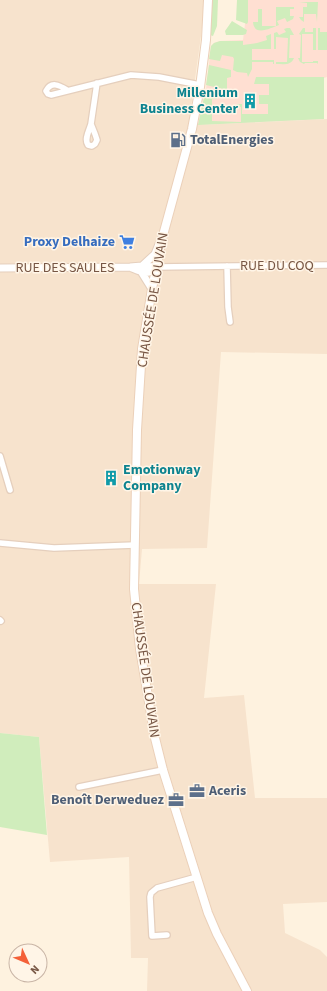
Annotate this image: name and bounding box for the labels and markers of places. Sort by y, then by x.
place label: Millenium Business Center [140,83,238,119]
building icon: Millenium Business Center [241,92,259,110]
place label: TotalEnergies [190,130,274,150]
fuel station icon: TotalEnergies [169,131,187,149]
place label: Proxy Delhaize [24,232,115,252]
supermarket icon: Proxy Delhaize [118,233,136,251]
place label: Emotionway Company [123,460,201,496]
building icon: Emotionway Company [102,469,120,487]
place label: Aceris [208,781,246,801]
office icon: Aceris [188,782,206,800]
place label: Benoît Derweduez [51,790,165,810]
office icon: Benoît Derweduez [167,791,185,809]

